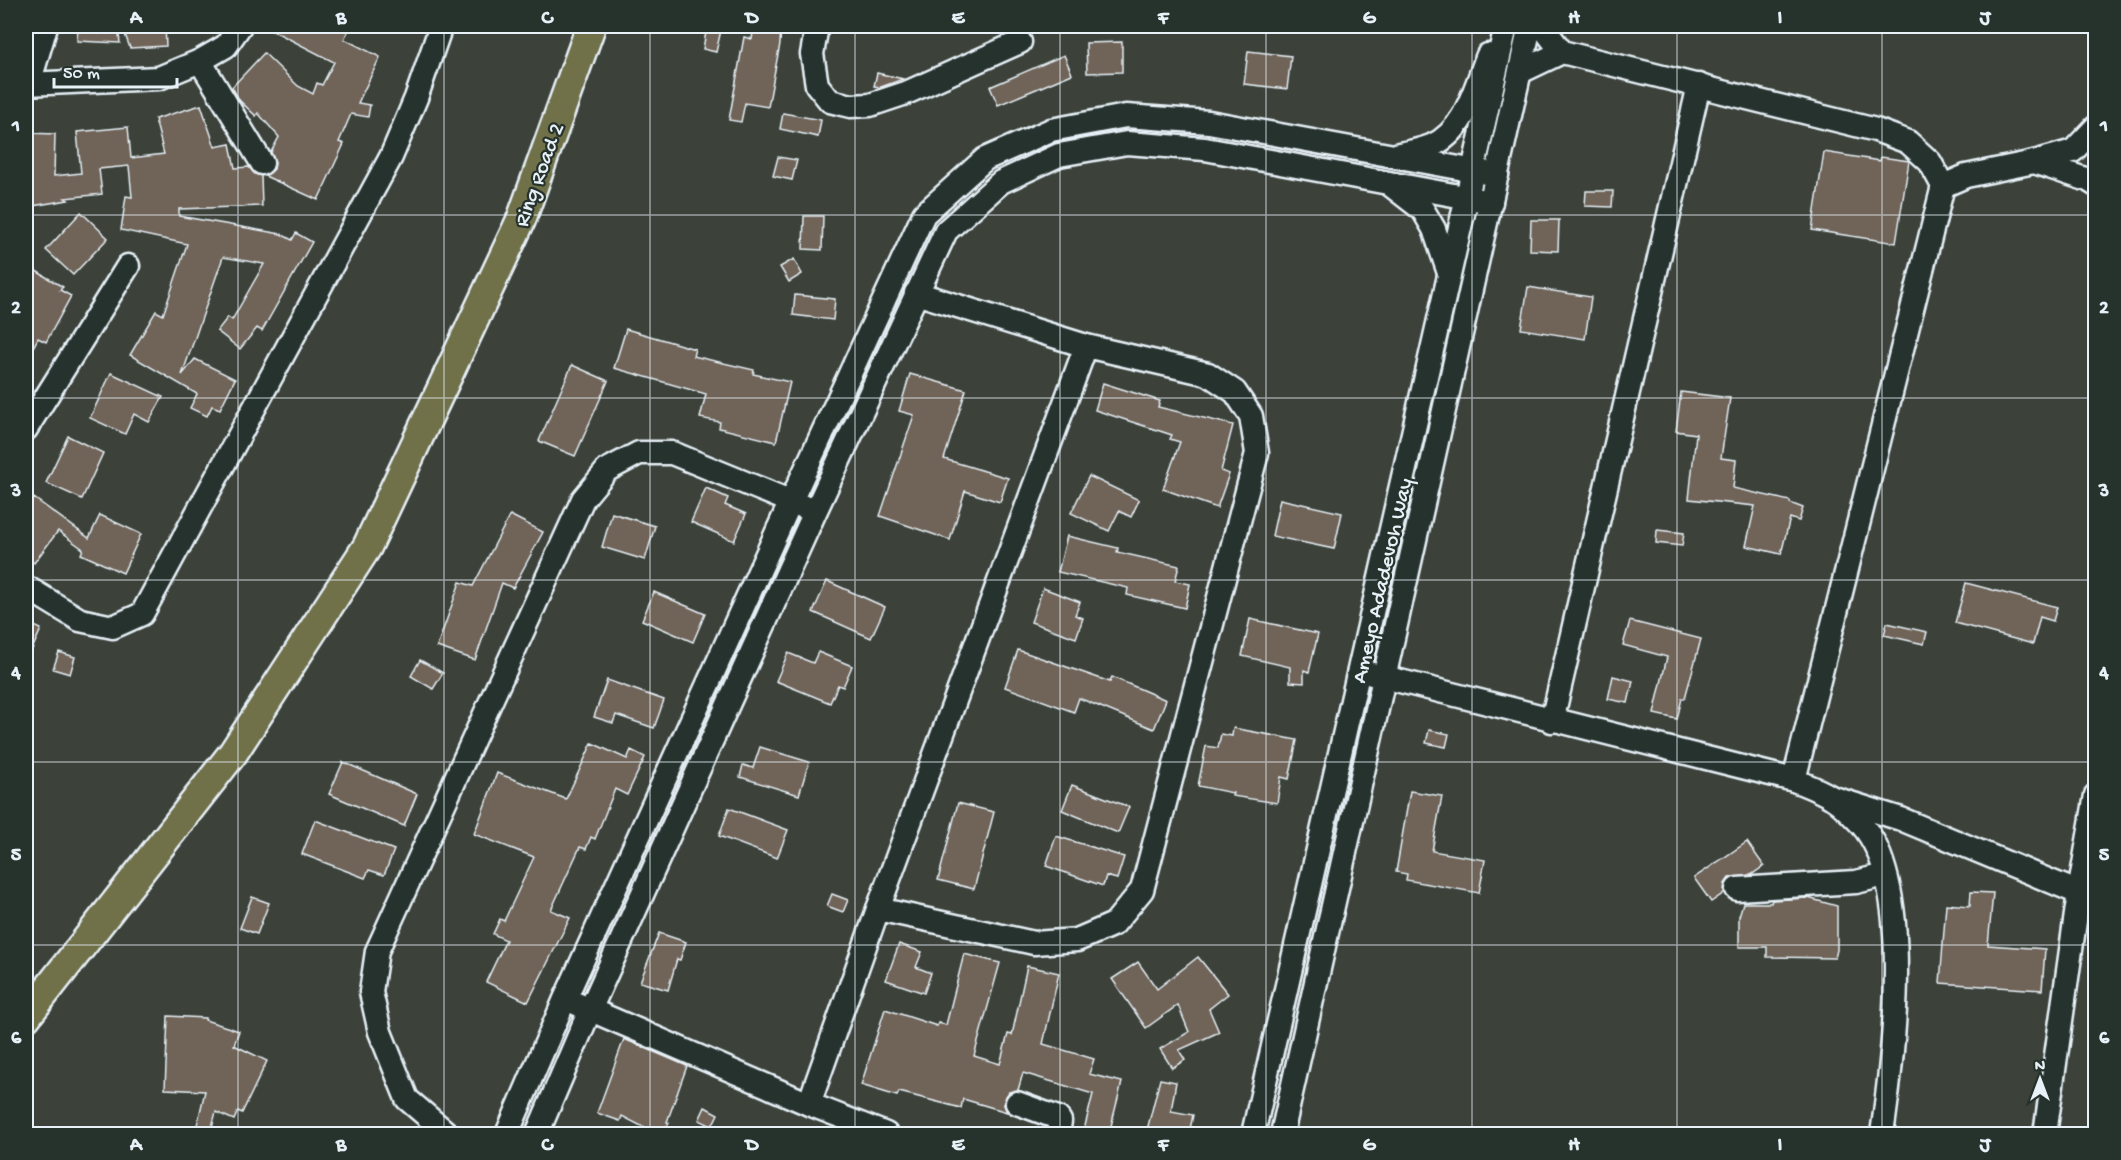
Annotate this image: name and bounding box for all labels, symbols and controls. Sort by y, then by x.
text: A [129,8,144,31]
text: B [335,8,347,31]
text: C [541,8,555,31]
text: D [743,8,759,31]
text: E [952,8,966,31]
text: F [1157,8,1170,31]
text: G [1363,8,1377,31]
text: H [1568,8,1580,31]
text: I [1778,8,1783,31]
text: J [1979,8,1992,31]
scale bar [54,51,177,89]
text: 50 m [63,64,100,85]
text: 1 [11,116,20,139]
text: 1 [2099,116,2108,139]
street label: Ring Road 2 [510,120,572,231]
text: 2 [11,298,21,321]
text: 2 [2099,298,2109,321]
street label: Ameyo Adadevoh Way [1348,476,1420,686]
text: 3 [10,481,21,504]
text: 3 [2098,481,2109,504]
text: 4 [10,663,21,686]
text: 4 [2098,663,2109,686]
text: 5 [11,845,22,868]
text: 5 [2099,845,2110,868]
text: 6 [11,1028,22,1051]
text: 6 [2099,1028,2110,1051]
north arrow [2010,1049,2070,1109]
text: N [2035,1058,2046,1077]
text: A [129,1135,144,1158]
text: B [335,1135,347,1158]
text: C [541,1135,555,1158]
text: D [743,1135,759,1158]
text: E [952,1135,966,1158]
text: F [1157,1135,1170,1158]
text: G [1363,1135,1377,1158]
text: H [1568,1135,1580,1158]
text: I [1778,1135,1783,1158]
text: J [1979,1135,1992,1158]

